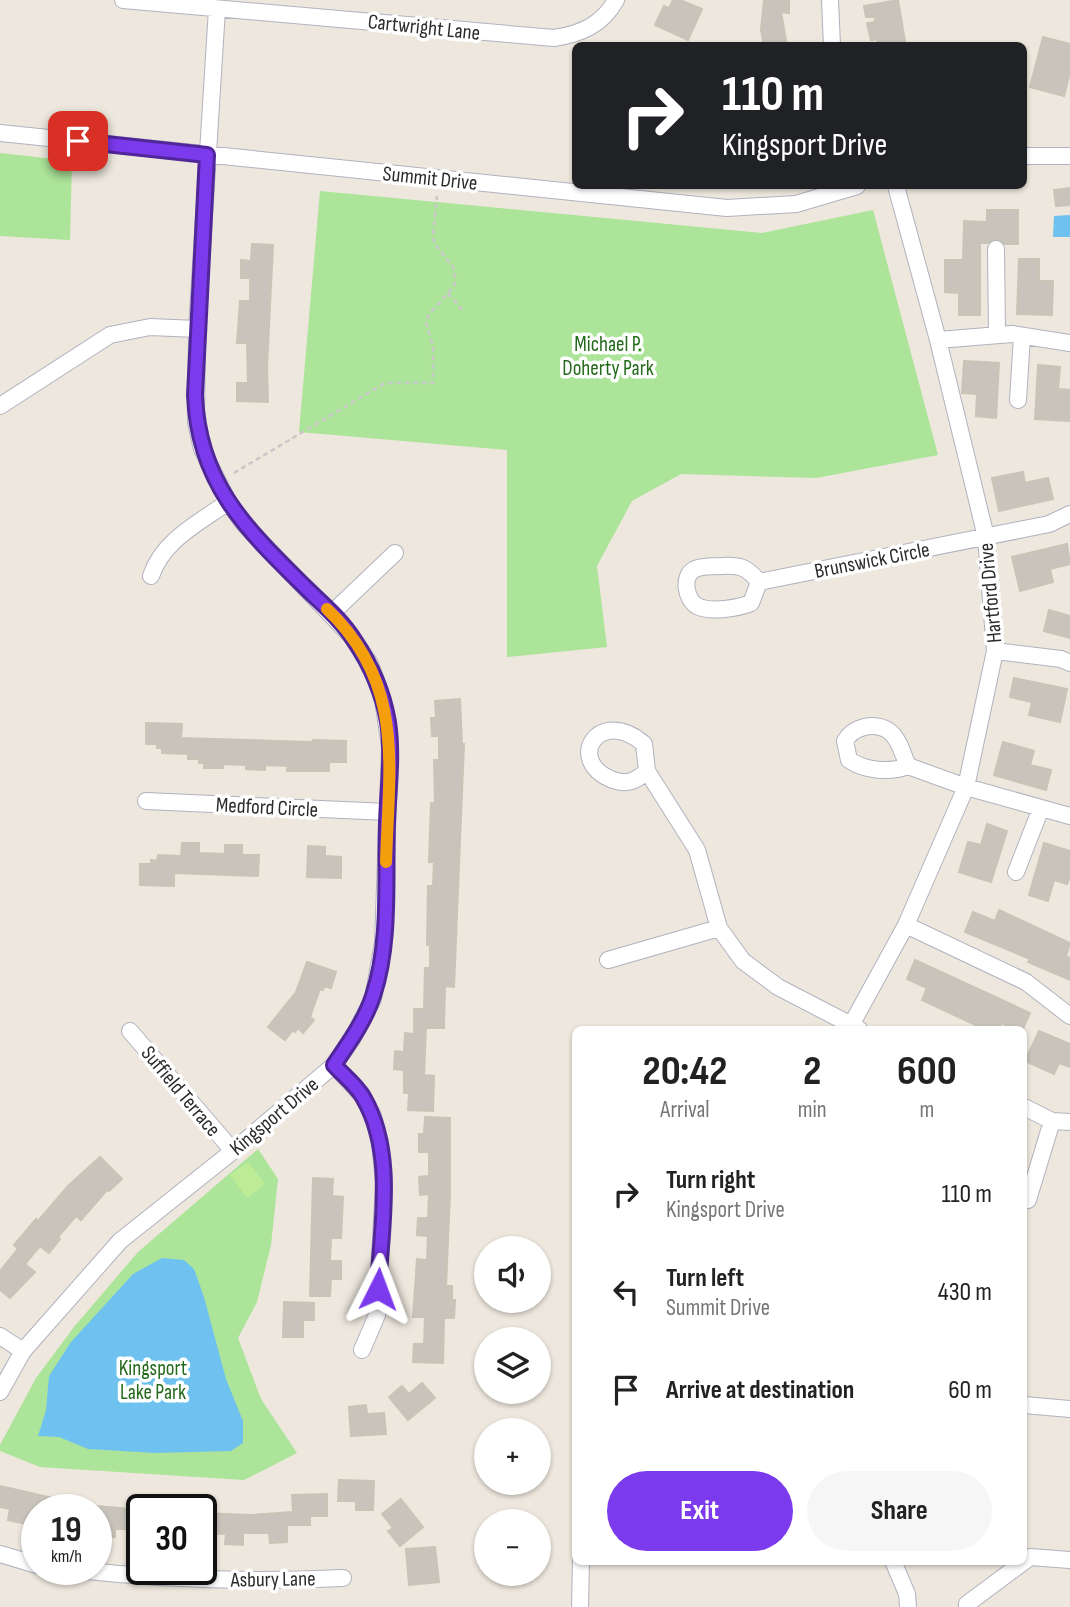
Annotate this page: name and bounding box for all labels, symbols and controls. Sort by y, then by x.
street label: Cartwright Lane [367,9,481,46]
text: 110 m [722,66,824,125]
icon: right [607,70,698,161]
pin [48,111,108,171]
icon: arrive [59,122,97,160]
text: Kingsport Drive [722,126,887,165]
street label: Summit Drive [381,161,479,196]
park label: Michael P. Doherty Park [562,332,654,381]
street label: Brunswick Circle [812,537,932,584]
street label: Hartford Drive [974,542,1007,644]
street label: Medford Circle [215,792,319,823]
street label: Suffield Terrace [136,1041,226,1142]
text: 20:42 [642,1046,728,1097]
text: 2 [803,1046,821,1097]
text: 600 [897,1046,957,1097]
street label: Kingsport Drive [225,1072,324,1161]
text: Arrival [660,1096,710,1124]
text: min [798,1096,827,1124]
text: m [919,1096,934,1124]
text: Turn right [666,1165,755,1196]
icon: right [607,1175,645,1213]
text: 110 m [941,1179,992,1210]
text: Kingsport Drive [666,1196,785,1224]
map controls [474,1236,551,1586]
button: sound [474,1236,551,1313]
position arrow [341,1252,415,1326]
text: Turn left [666,1263,744,1294]
icon: left [607,1273,645,1311]
text: 430 m [938,1277,992,1308]
text: Summit Drive [666,1294,770,1322]
button: layers [474,1327,551,1404]
park label: Kingsport Lake Park [119,1356,187,1405]
icon: arrive [607,1371,645,1409]
text: Arrive at destination [666,1375,854,1406]
text: 60 m [948,1375,992,1406]
button: + [474,1418,551,1495]
button: Exit [607,1471,793,1551]
button: Share [807,1471,992,1551]
speed limit sign: 30 [126,1494,217,1585]
text: 19 [51,1509,82,1552]
button: − [474,1509,551,1586]
text: km/h [51,1546,82,1567]
street label: Asbury Lane [229,1566,316,1593]

